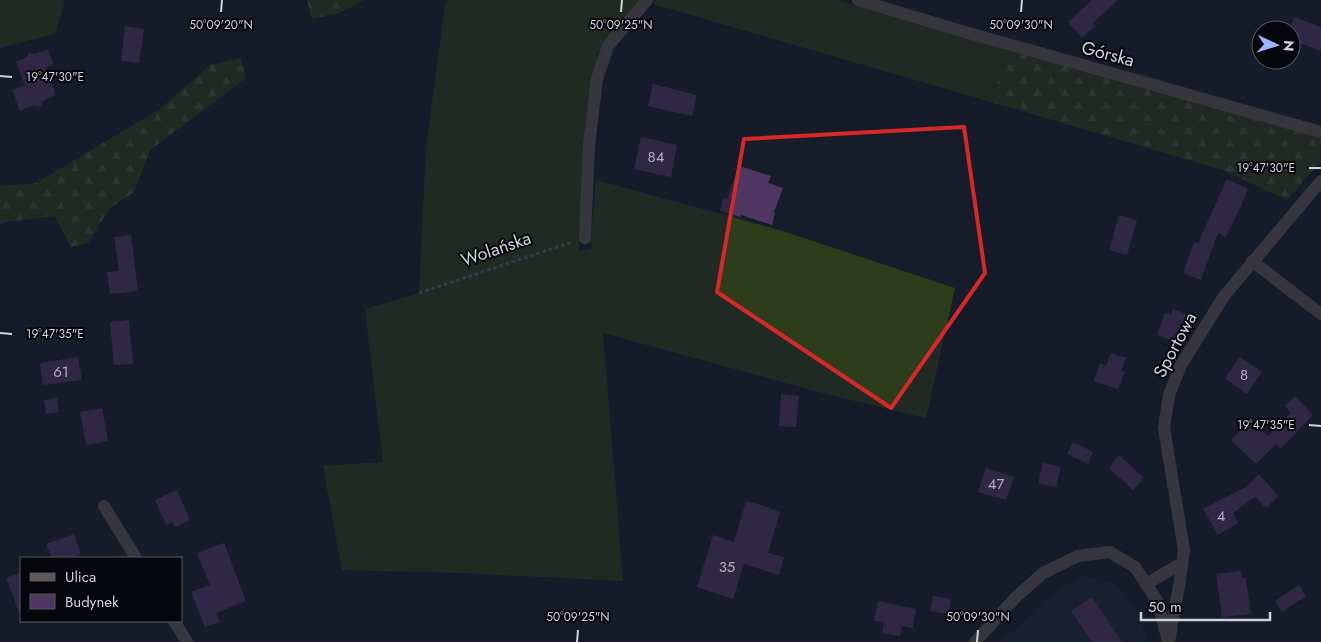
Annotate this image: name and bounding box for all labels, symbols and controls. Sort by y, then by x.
text: 50°09'20"N [189,16,253,34]
text: 50°09'25"N [589,16,653,34]
text: 50°09'30"N [989,16,1053,34]
north arrow [1251,20,1301,70]
street label: Górska [1079,34,1137,74]
text: N [1279,40,1299,52]
text: 19°47'30"E [26,68,84,86]
house number: 84 [648,146,665,168]
text: 19°47'30"E [1237,159,1295,177]
street label: Wolańska [458,225,534,273]
street label: Sportowa [1147,308,1203,382]
text: 19°47'35"E [26,325,84,343]
house number: 61 [53,361,69,383]
house number: 8 [1240,364,1248,386]
text: 19°47'35"E [1237,416,1295,434]
house number: 47 [988,473,1004,495]
house number: 4 [1217,505,1226,527]
house number: 35 [719,556,735,578]
legend [20,557,182,622]
text: Ulica [65,566,96,588]
scale bar [1141,590,1270,622]
text: Budynek [65,591,119,613]
text: 50 m [1148,596,1182,618]
text: 50°09'25"N [546,608,610,626]
text: 50°09'30"N [946,608,1010,626]

